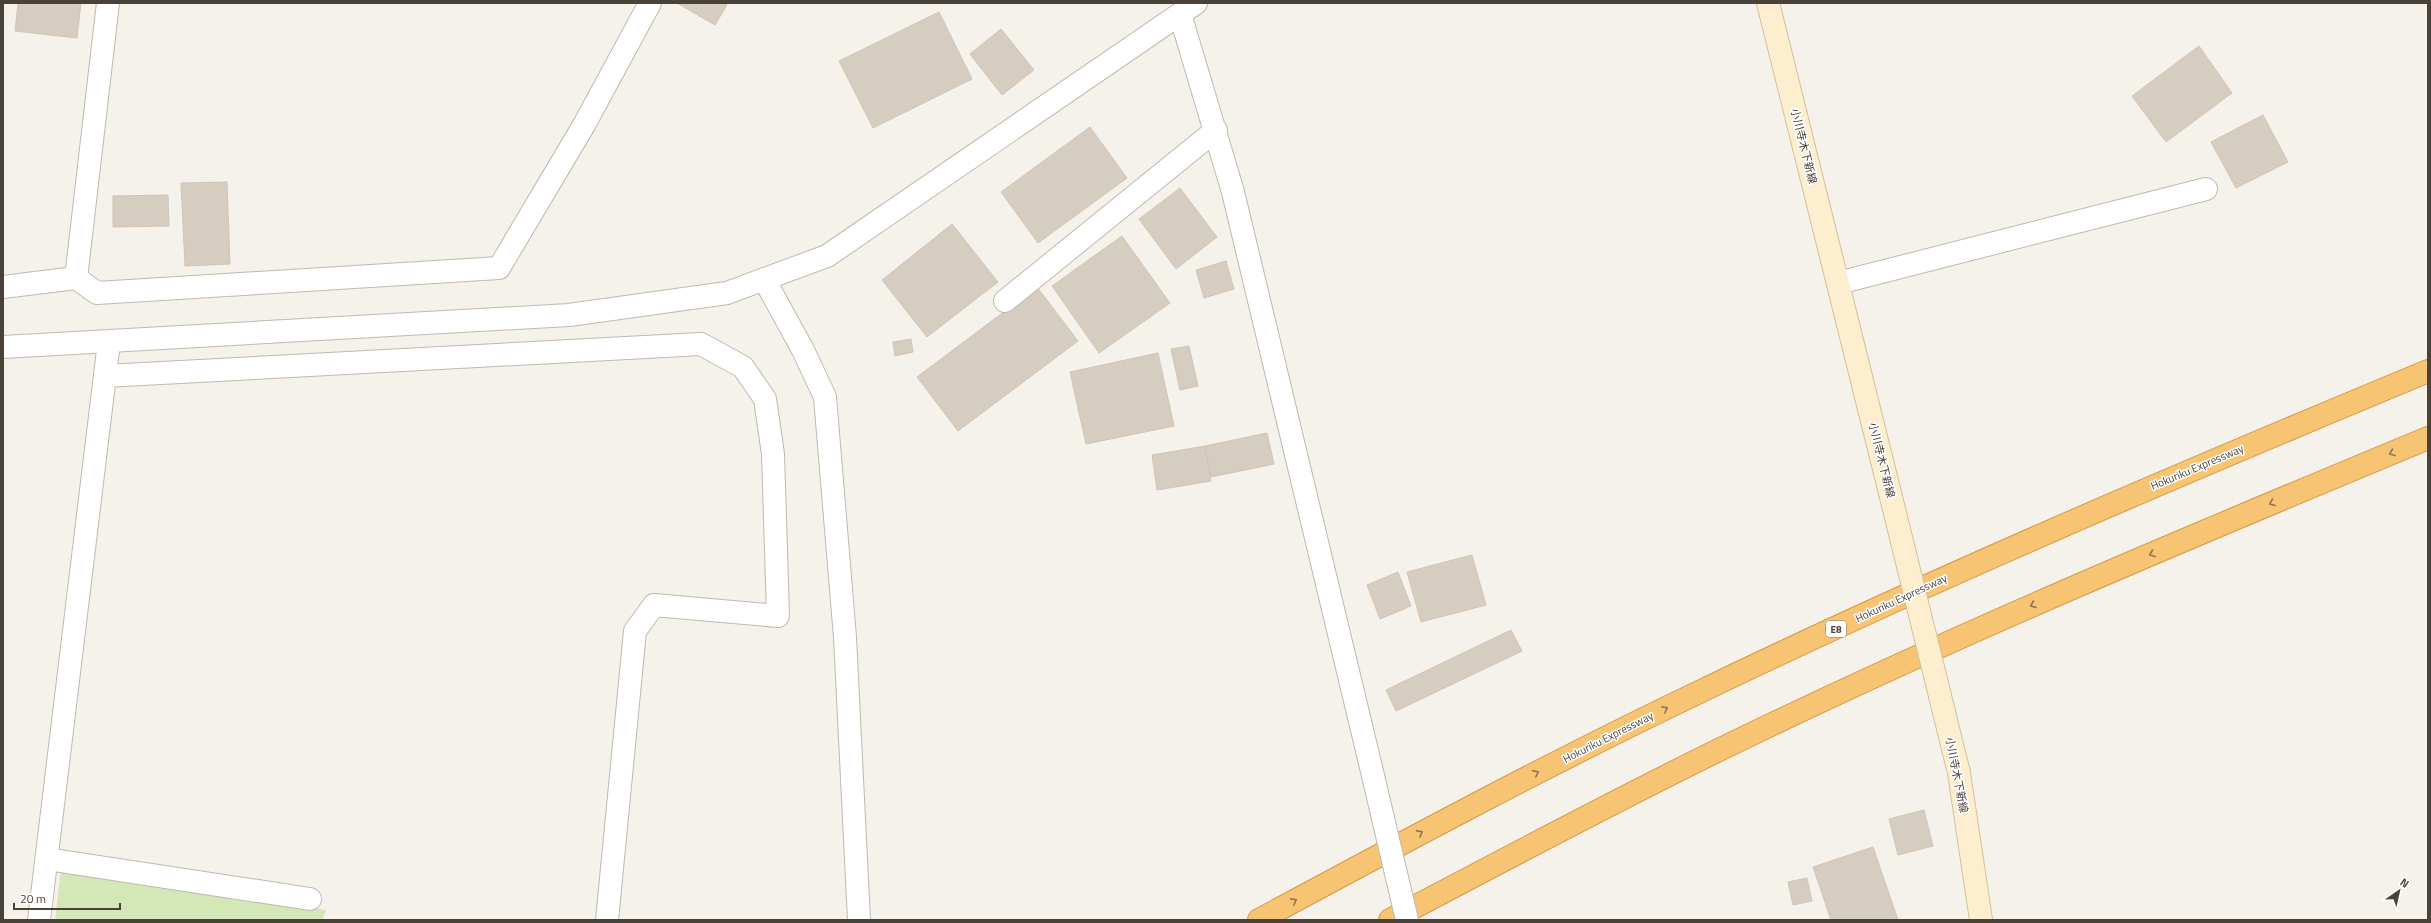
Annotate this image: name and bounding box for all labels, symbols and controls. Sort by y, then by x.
street label: 小川寺木下新線 [1787,107,1821,185]
street label: 小川寺木下新線 [1865,421,1899,499]
street label: Hokuriku Expressway [2148,440,2247,494]
one-way arrow [2388,448,2396,456]
one-way arrow [2268,498,2275,506]
one-way arrow [2149,549,2156,557]
street label: Hokuriku Expressway [1853,569,1950,626]
one-way arrow [2030,601,2037,609]
road number: E8 [1826,621,1846,637]
one-way arrow [1660,706,1668,714]
street label: Hokuriku Expressway [1560,707,1657,767]
street label: 小川寺木下新線 [1942,736,1972,814]
one-way arrow [1532,771,1539,778]
one-way arrow [1416,830,1423,837]
north arrow [2379,871,2419,911]
text: N [2397,874,2412,891]
scale bar [14,885,120,911]
text: 20 m [20,889,46,908]
one-way arrow [1289,899,1297,906]

